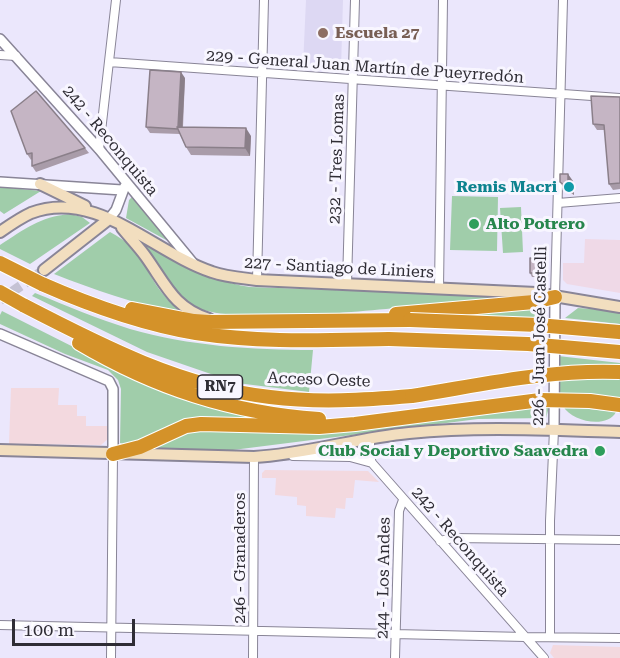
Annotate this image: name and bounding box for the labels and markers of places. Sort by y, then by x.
place label: Escuela 27 [335,23,420,43]
marker: Escuela 27 [316,26,330,40]
place label: Remis Macri [456,177,557,197]
marker: Remis Macri [562,180,576,194]
place label: Alto Potrero [486,214,585,234]
marker: Alto Potrero [467,217,481,231]
place label: Club Social y Deportivo Saavedra [318,441,588,461]
marker: Club Social y Deportivo Saavedra [593,444,607,458]

